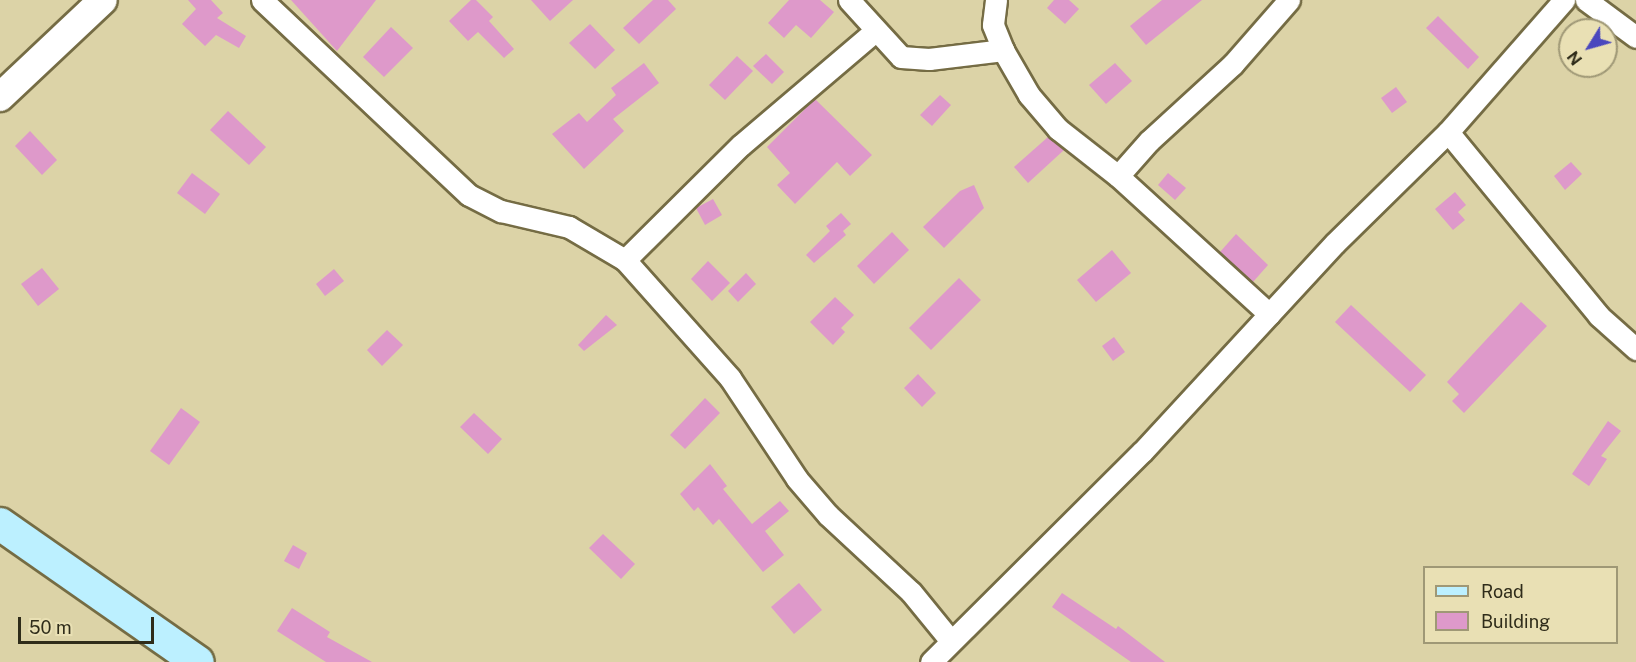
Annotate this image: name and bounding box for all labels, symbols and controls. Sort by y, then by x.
north arrow [1558,18,1618,78]
text: N [1563,47,1586,69]
legend [1423,566,1618,644]
text: Road [1481,581,1524,602]
scale bar [21,605,158,643]
text: Building [1481,611,1550,632]
text: 50 m [29,617,72,638]

